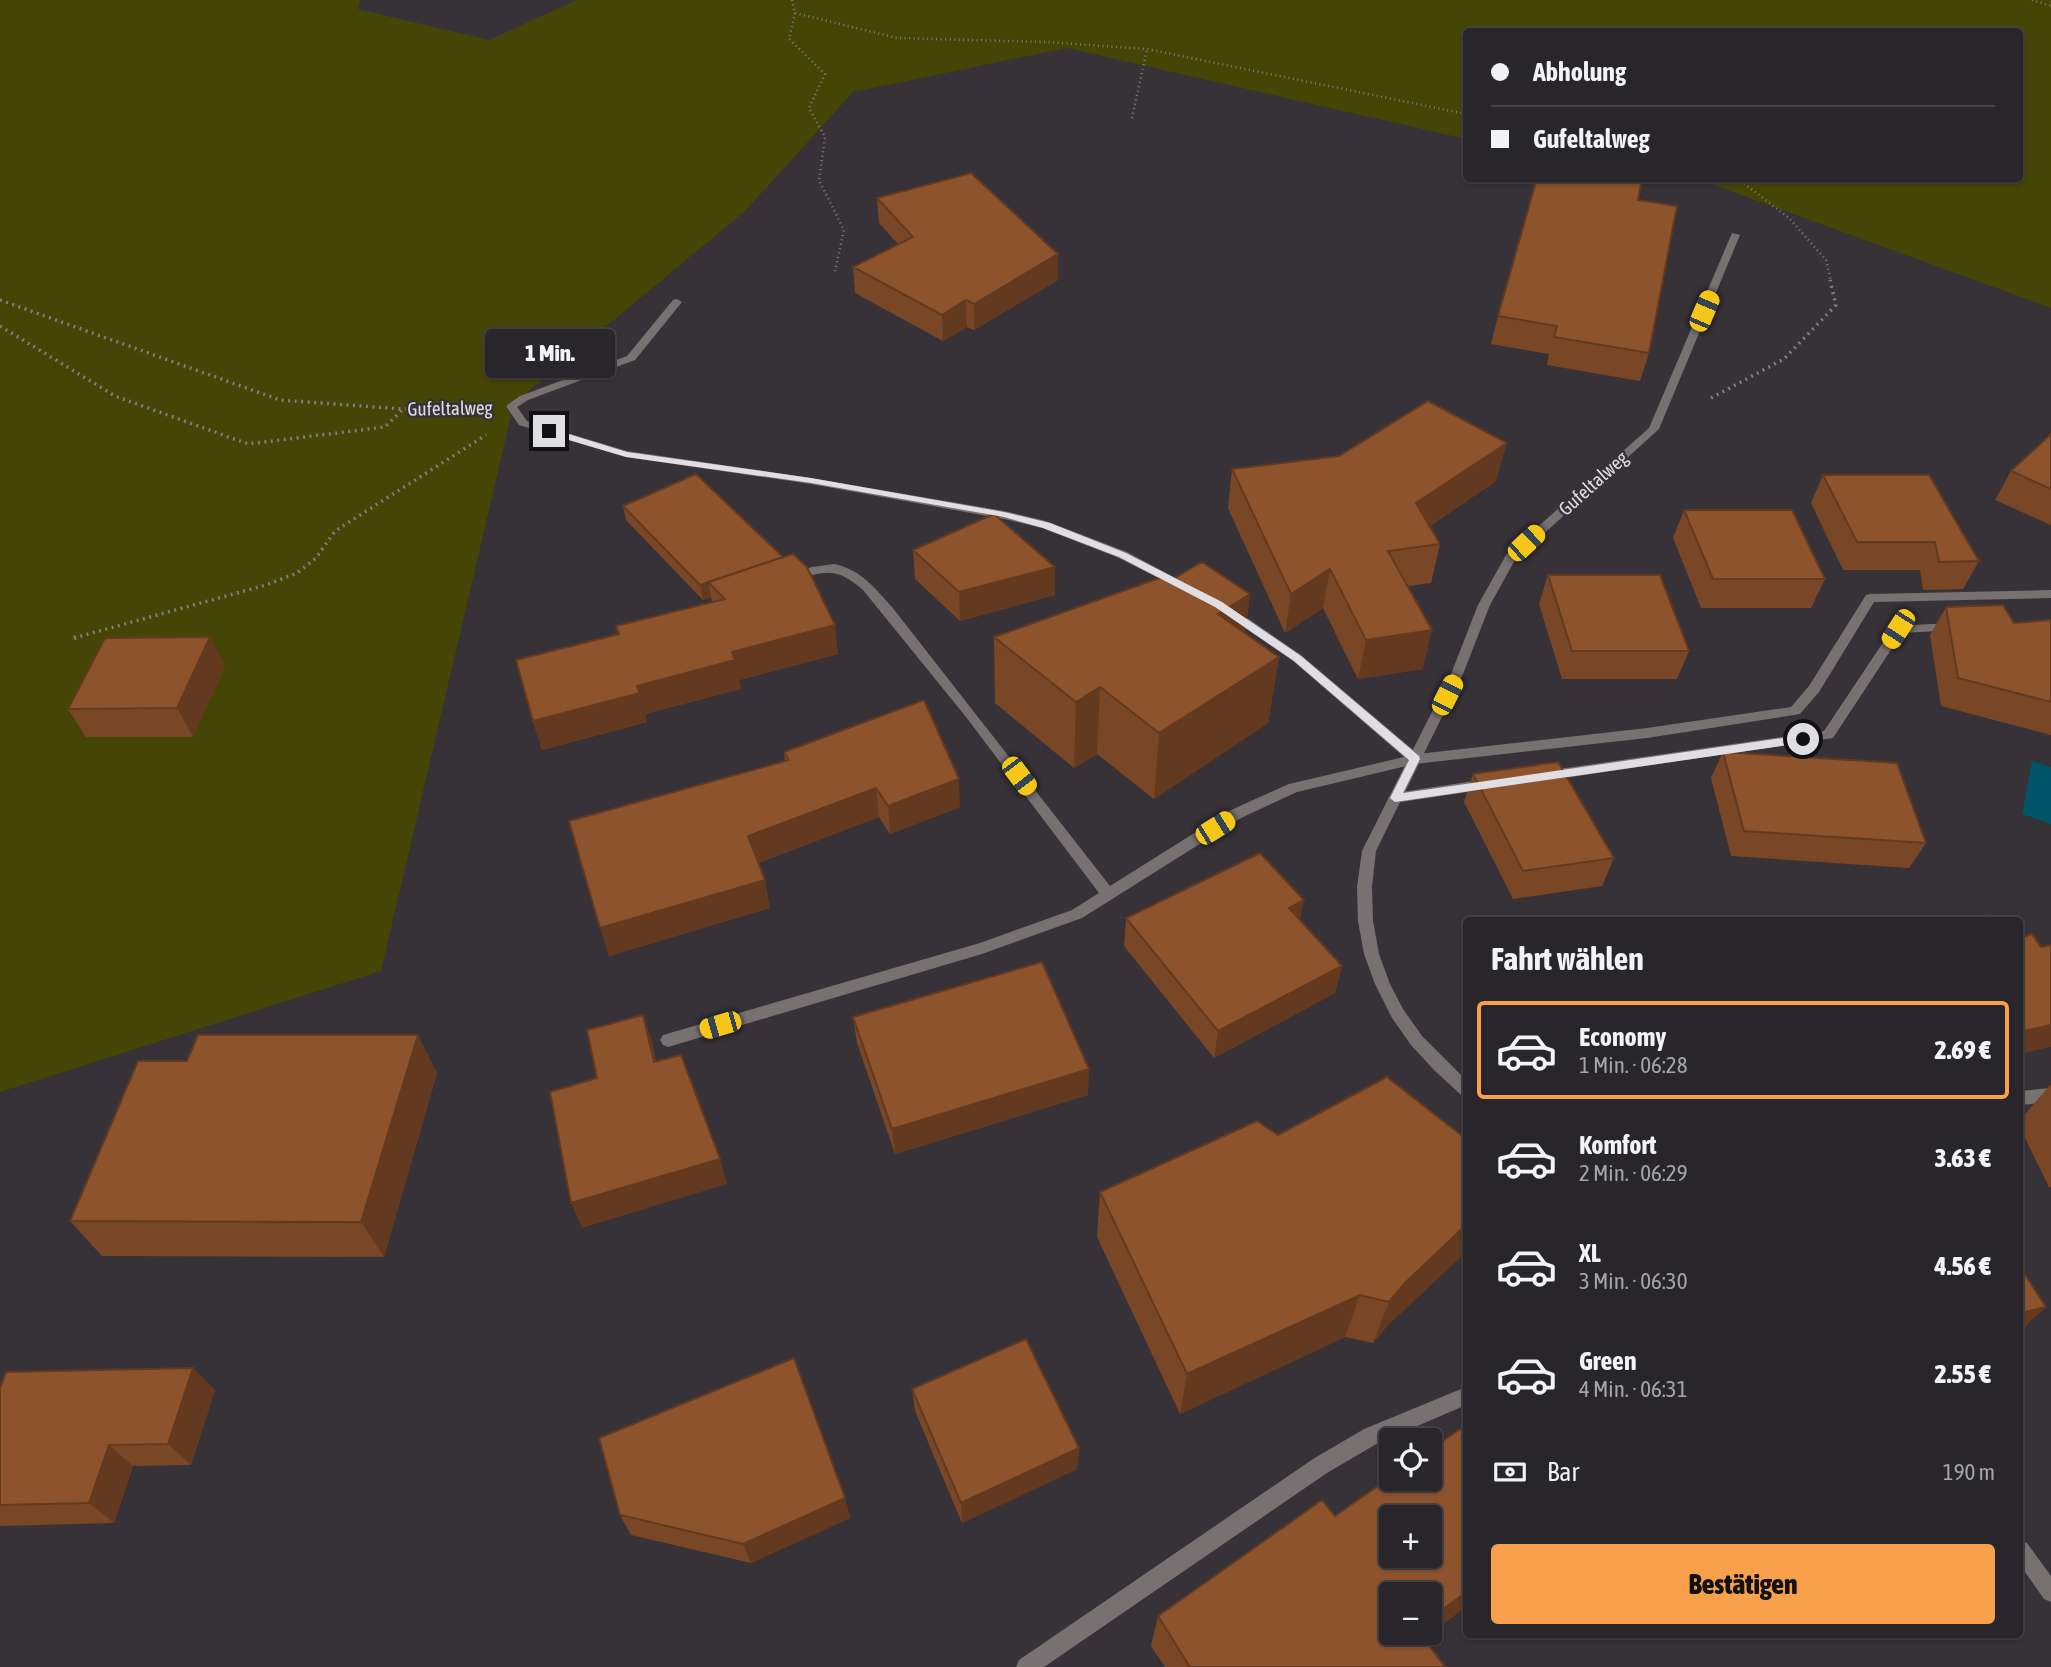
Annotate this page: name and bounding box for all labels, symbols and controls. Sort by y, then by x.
text: Abholung [1533,57,1626,87]
text: Gufeltalweg [1533,124,1650,154]
car [1687,288,1722,334]
callout: 1 Min. [484,330,614,378]
text: 1 Min. [525,340,575,366]
street label: Gufeltalweg [407,396,494,420]
route end [533,415,565,447]
street label: Gufeltalweg [1554,446,1633,520]
car [1504,521,1549,565]
car [1878,606,1919,652]
car [1429,672,1466,718]
route start [1787,723,1819,755]
car [998,753,1041,799]
car [1192,808,1239,848]
text: Fahrt wählen [1491,940,1644,977]
car [697,1009,744,1041]
icon: car [1495,1019,1558,1082]
text: Economy [1579,1022,1666,1052]
text: 2.69 € [1934,1035,1991,1065]
text: 1 Min. · 06:28 [1579,1052,1687,1078]
icon: car [1495,1127,1558,1190]
text: Komfort [1579,1130,1656,1160]
text: 3.63 € [1934,1143,1991,1173]
text: 2 Min. · 06:29 [1579,1160,1687,1186]
icon: car [1495,1235,1558,1298]
text: XL [1579,1238,1601,1268]
text: 4.56 € [1934,1251,1991,1281]
text: 3 Min. · 06:30 [1579,1268,1687,1294]
icon: car [1495,1343,1558,1406]
text: Green [1579,1346,1637,1376]
text: 2.55 € [1934,1359,1991,1389]
text: 4 Min. · 06:31 [1579,1376,1687,1402]
map controls [1379,1428,1442,1645]
button: locate [1379,1428,1442,1491]
icon: cash [1491,1453,1529,1491]
text: Bar [1547,1457,1579,1487]
text: 190 m [1943,1459,1995,1485]
button: + [1379,1505,1442,1568]
button: Bestätigen [1491,1544,1995,1624]
button: − [1379,1582,1442,1645]

